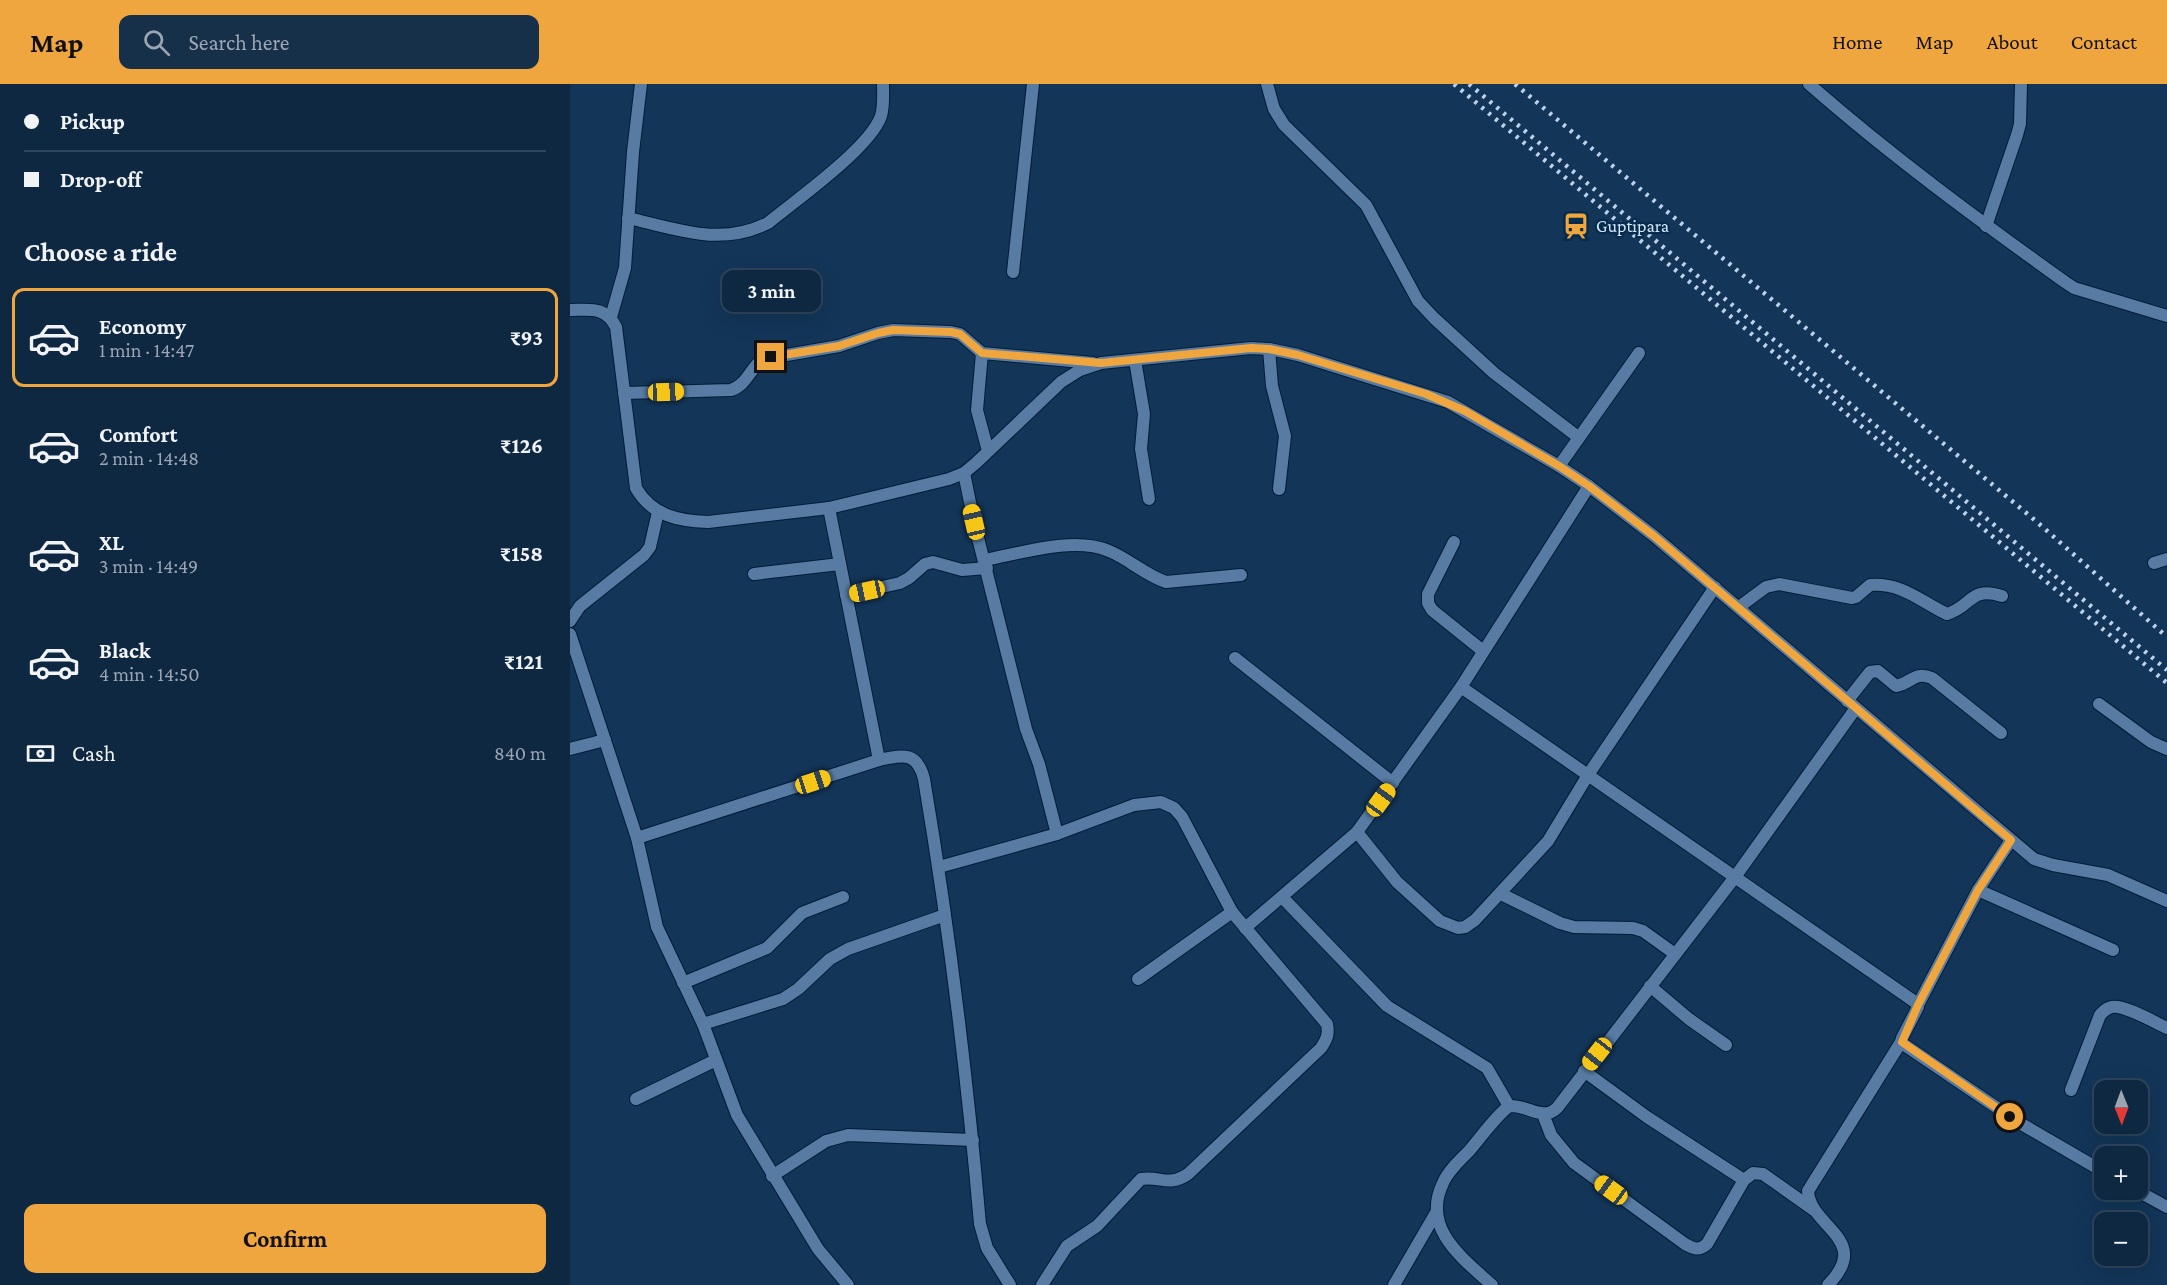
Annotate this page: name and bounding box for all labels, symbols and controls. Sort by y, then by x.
search box [119,15,539,69]
icon: search [140,26,173,59]
text: Map [30,27,83,58]
text: Search here [188,30,289,55]
text: Home [1832,30,1882,54]
text: Map [1915,30,1954,54]
text: About [1987,30,2038,54]
text: Contact [2071,30,2137,54]
text: Pickup [60,109,125,134]
text: Drop-off [60,167,142,192]
station icon: Guptipara [1561,211,1591,241]
place label: Guptipara [1596,216,1669,236]
text: Choose a ride [24,237,177,267]
callout: 3 min [722,270,820,312]
text: 3 min [748,280,795,302]
icon: car [27,311,81,365]
text: Economy [99,314,186,339]
text: ₹93 [510,325,543,350]
text: 1 min · 14:47 [99,339,194,361]
route end [757,343,784,370]
car [648,382,684,402]
icon: car [27,419,81,473]
text: Comfort [99,422,177,447]
text: ₹126 [500,433,543,458]
text: 2 min · 14:48 [99,447,199,469]
car [961,502,987,542]
icon: car [27,527,81,581]
text: XL [99,530,124,555]
text: ₹158 [500,541,543,566]
text: 3 min · 14:49 [99,555,198,577]
car [848,578,886,604]
icon: car [27,635,81,689]
text: Black [99,638,151,663]
text: ₹121 [504,649,543,674]
text: 4 min · 14:50 [99,663,200,685]
icon: cash [24,737,57,770]
text: Cash [72,741,116,766]
text: 840 m [494,742,546,764]
car [793,768,833,796]
car [1363,780,1399,820]
car [1579,1034,1615,1074]
north arrow [2094,1080,2148,1134]
map controls [2094,1080,2148,1266]
route start [1996,1103,2023,1130]
button: + [2094,1146,2148,1200]
car [1591,1172,1631,1208]
button: Confirm [24,1204,546,1273]
button: − [2094,1212,2148,1266]

